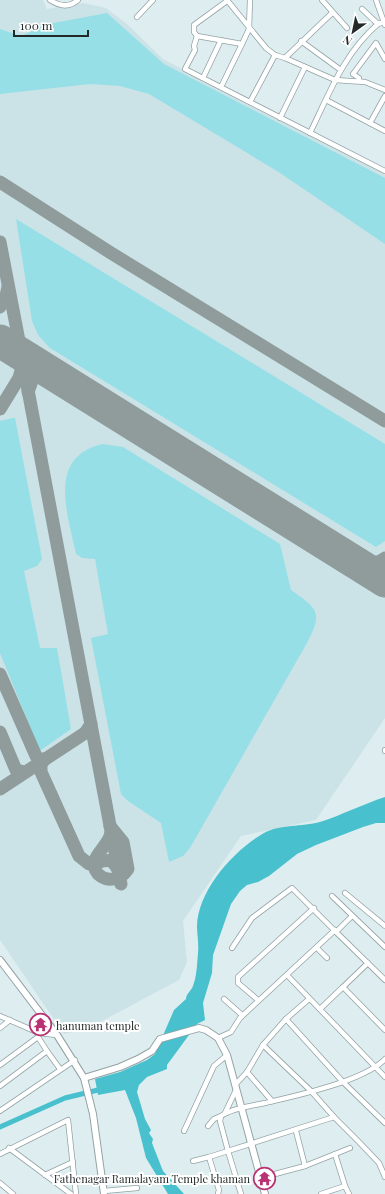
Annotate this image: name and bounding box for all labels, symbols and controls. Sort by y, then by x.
scale bar [14,12,88,38]
north arrow [333,12,373,52]
text: 100 m [20,17,53,33]
text: N [340,32,355,49]
temple icon: hanuman temple [28,1012,54,1038]
place label: hanuman temple [56,1018,140,1033]
temple icon: Fathenagar Ramalayam Temple khaman [252,1165,278,1191]
place label: Fathenagar Ramalayam Temple khaman [54,1171,250,1186]

